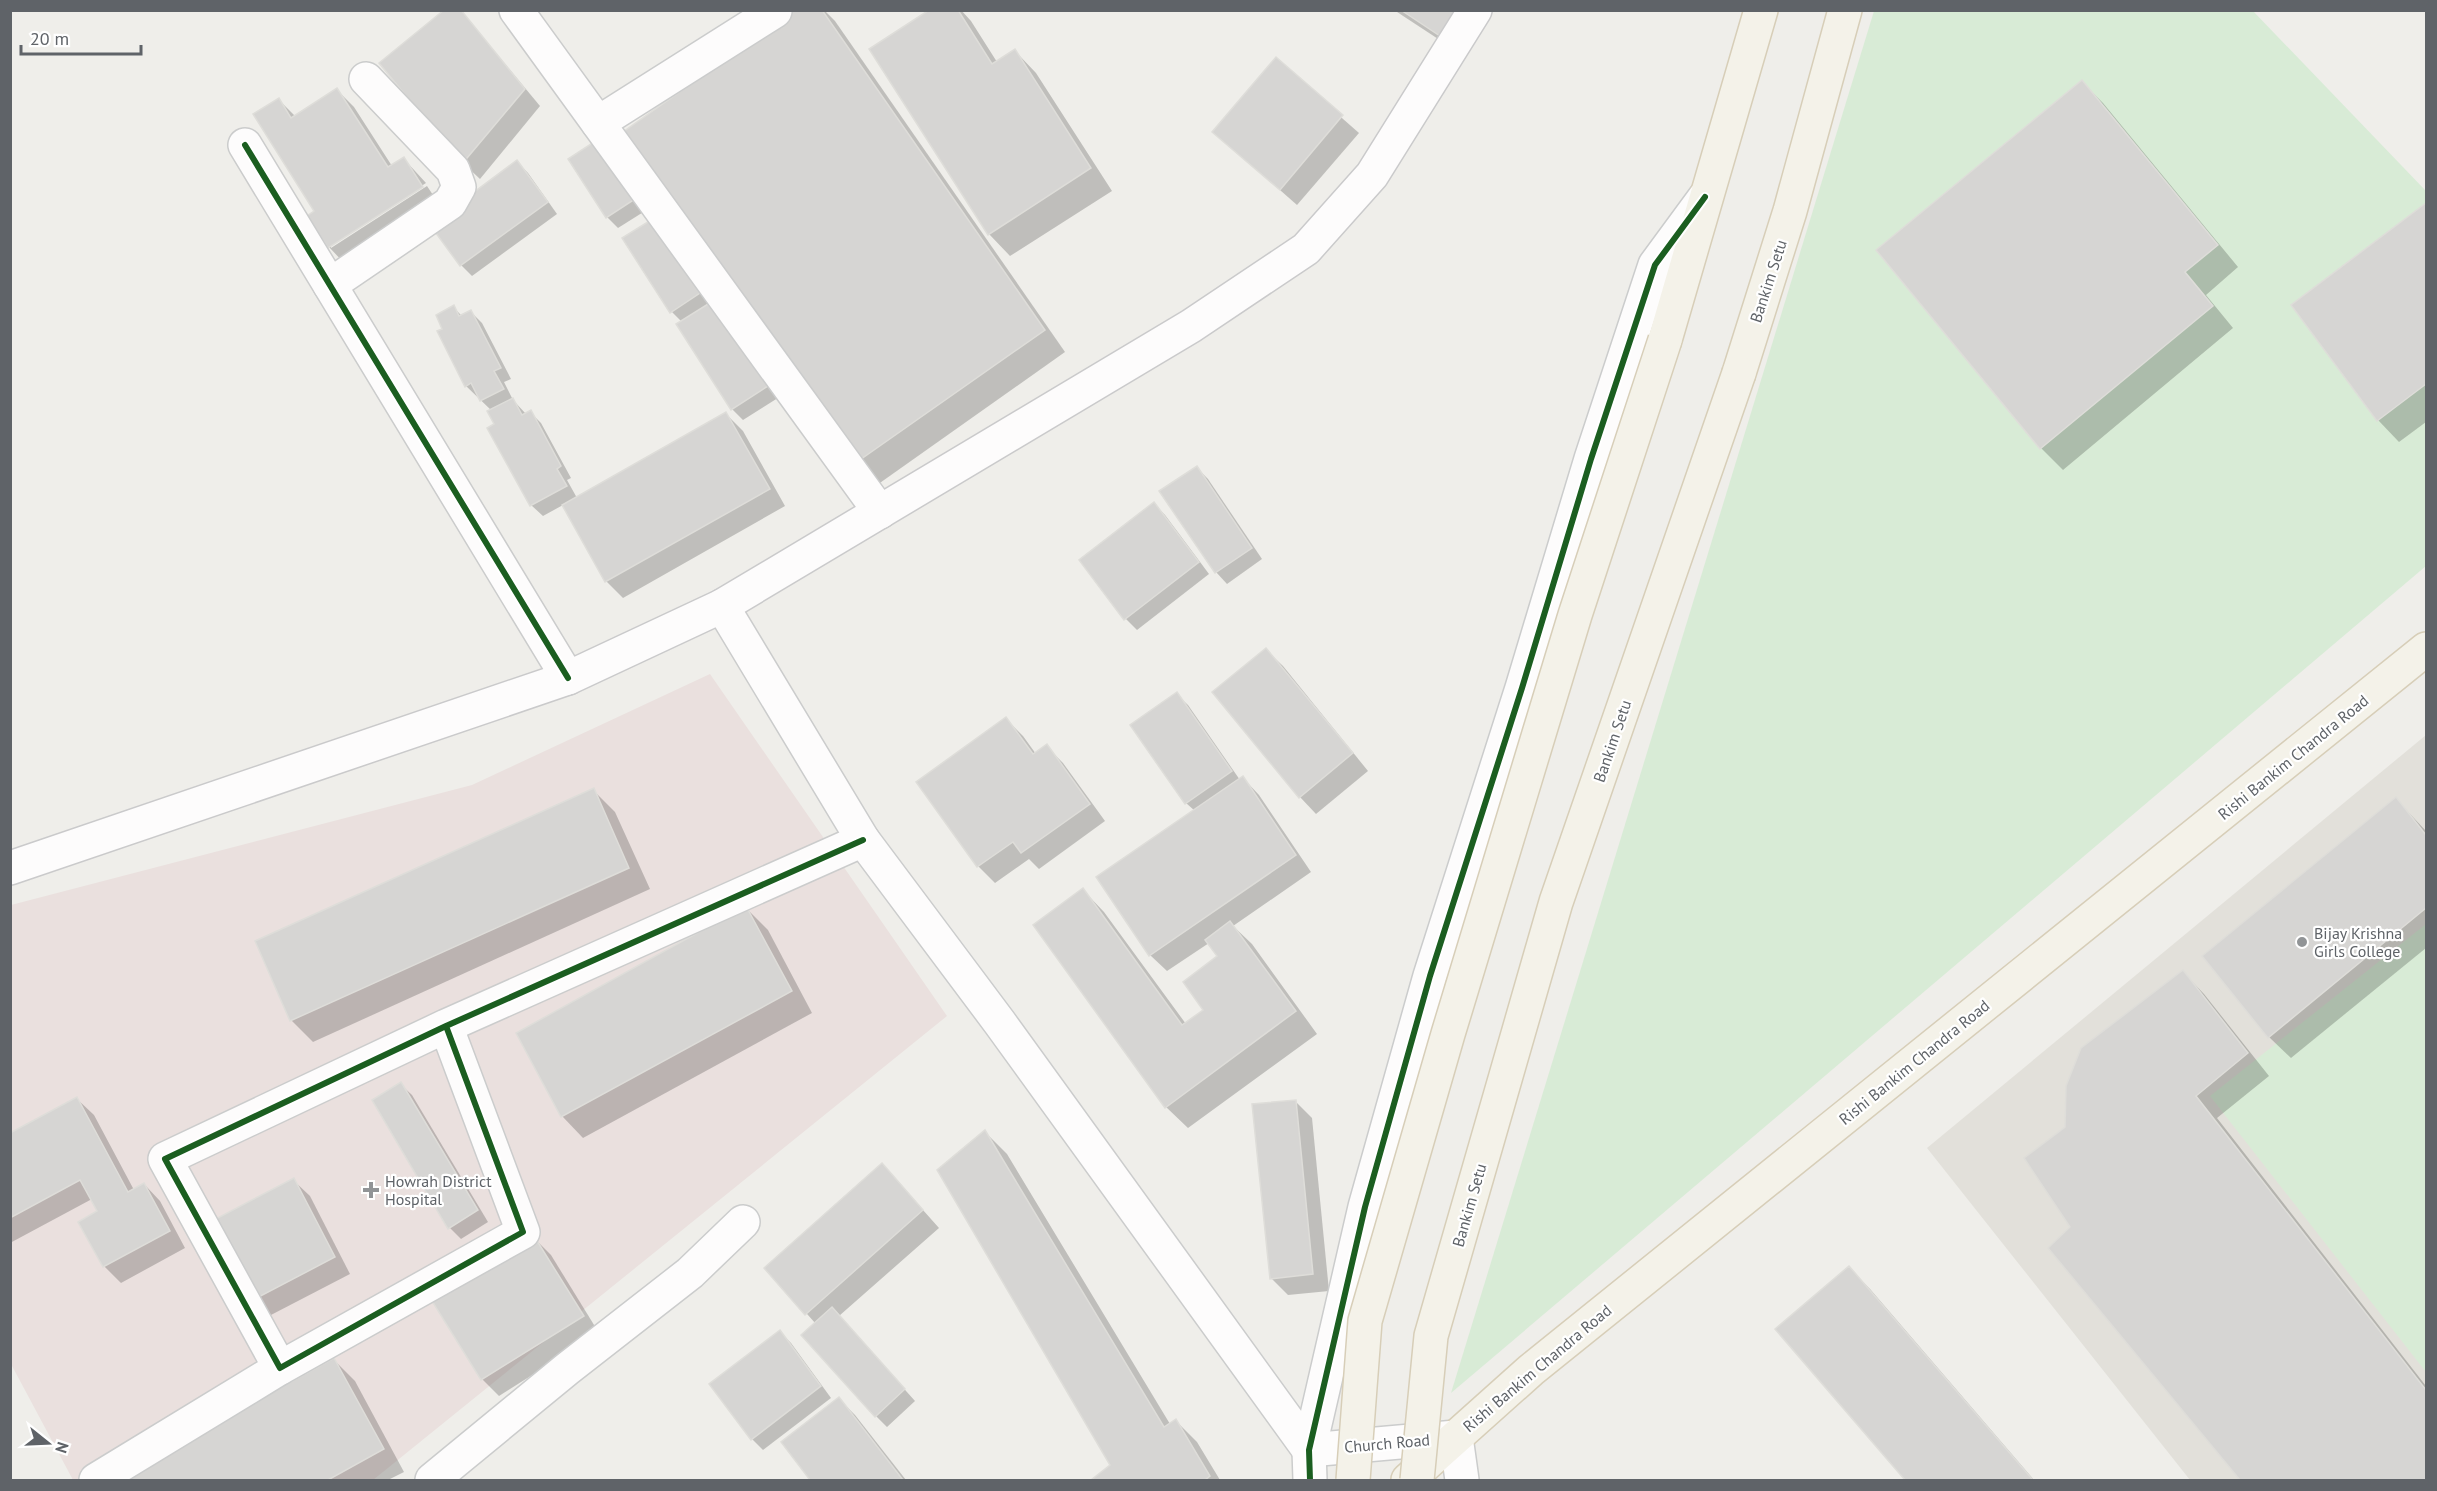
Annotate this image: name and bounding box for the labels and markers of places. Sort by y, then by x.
place label: Bijay Krishna Girls College [2314,923,2402,961]
marker: Bijay Krishna Girls College [2295,935,2309,949]
place label: Howrah District Hospital [385,1171,492,1209]
marker: Howrah District Hospital [362,1181,380,1199]

